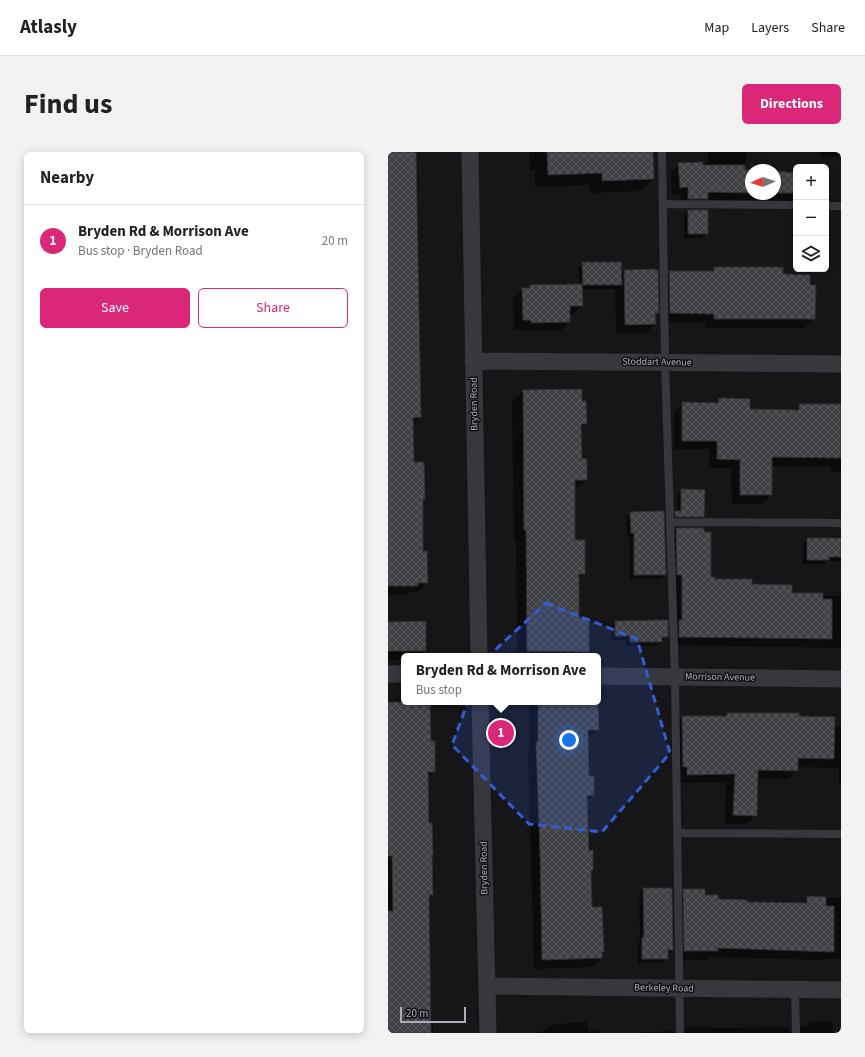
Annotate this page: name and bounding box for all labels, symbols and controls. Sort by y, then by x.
text: Atlasly [20,14,77,41]
text: Map [704,18,729,38]
text: Layers [751,18,789,38]
text: Share [811,18,845,38]
text: Find us [24,84,112,124]
button: Directions [742,84,841,124]
north arrow [745,164,781,200]
map controls [793,164,829,272]
button: + [793,164,829,200]
text: Nearby [40,166,94,190]
button: − [793,200,829,236]
text: Bryden Rd & Morrison Ave [78,221,249,242]
text: 1 [50,232,56,250]
text: 20 m [322,232,348,250]
button: layers [793,236,829,272]
text: Bus stop · Bryden Road [78,242,203,260]
button: Save [40,288,190,328]
button: Share [198,288,348,328]
street label: Stoddart Avenue [622,354,692,370]
street label: Bryden Road [467,377,481,431]
popup [401,653,601,705]
text: Bryden Rd & Morrison Ave [416,660,586,681]
street label: Morrison Avenue [685,669,755,685]
text: Bus stop [416,681,462,699]
pin: 1 [488,718,514,748]
your location [559,730,579,750]
street label: Bryden Road [477,841,491,895]
street label: Berkeley Road [634,980,694,996]
scale bar [400,1005,466,1024]
text: 20 m [406,1006,428,1021]

